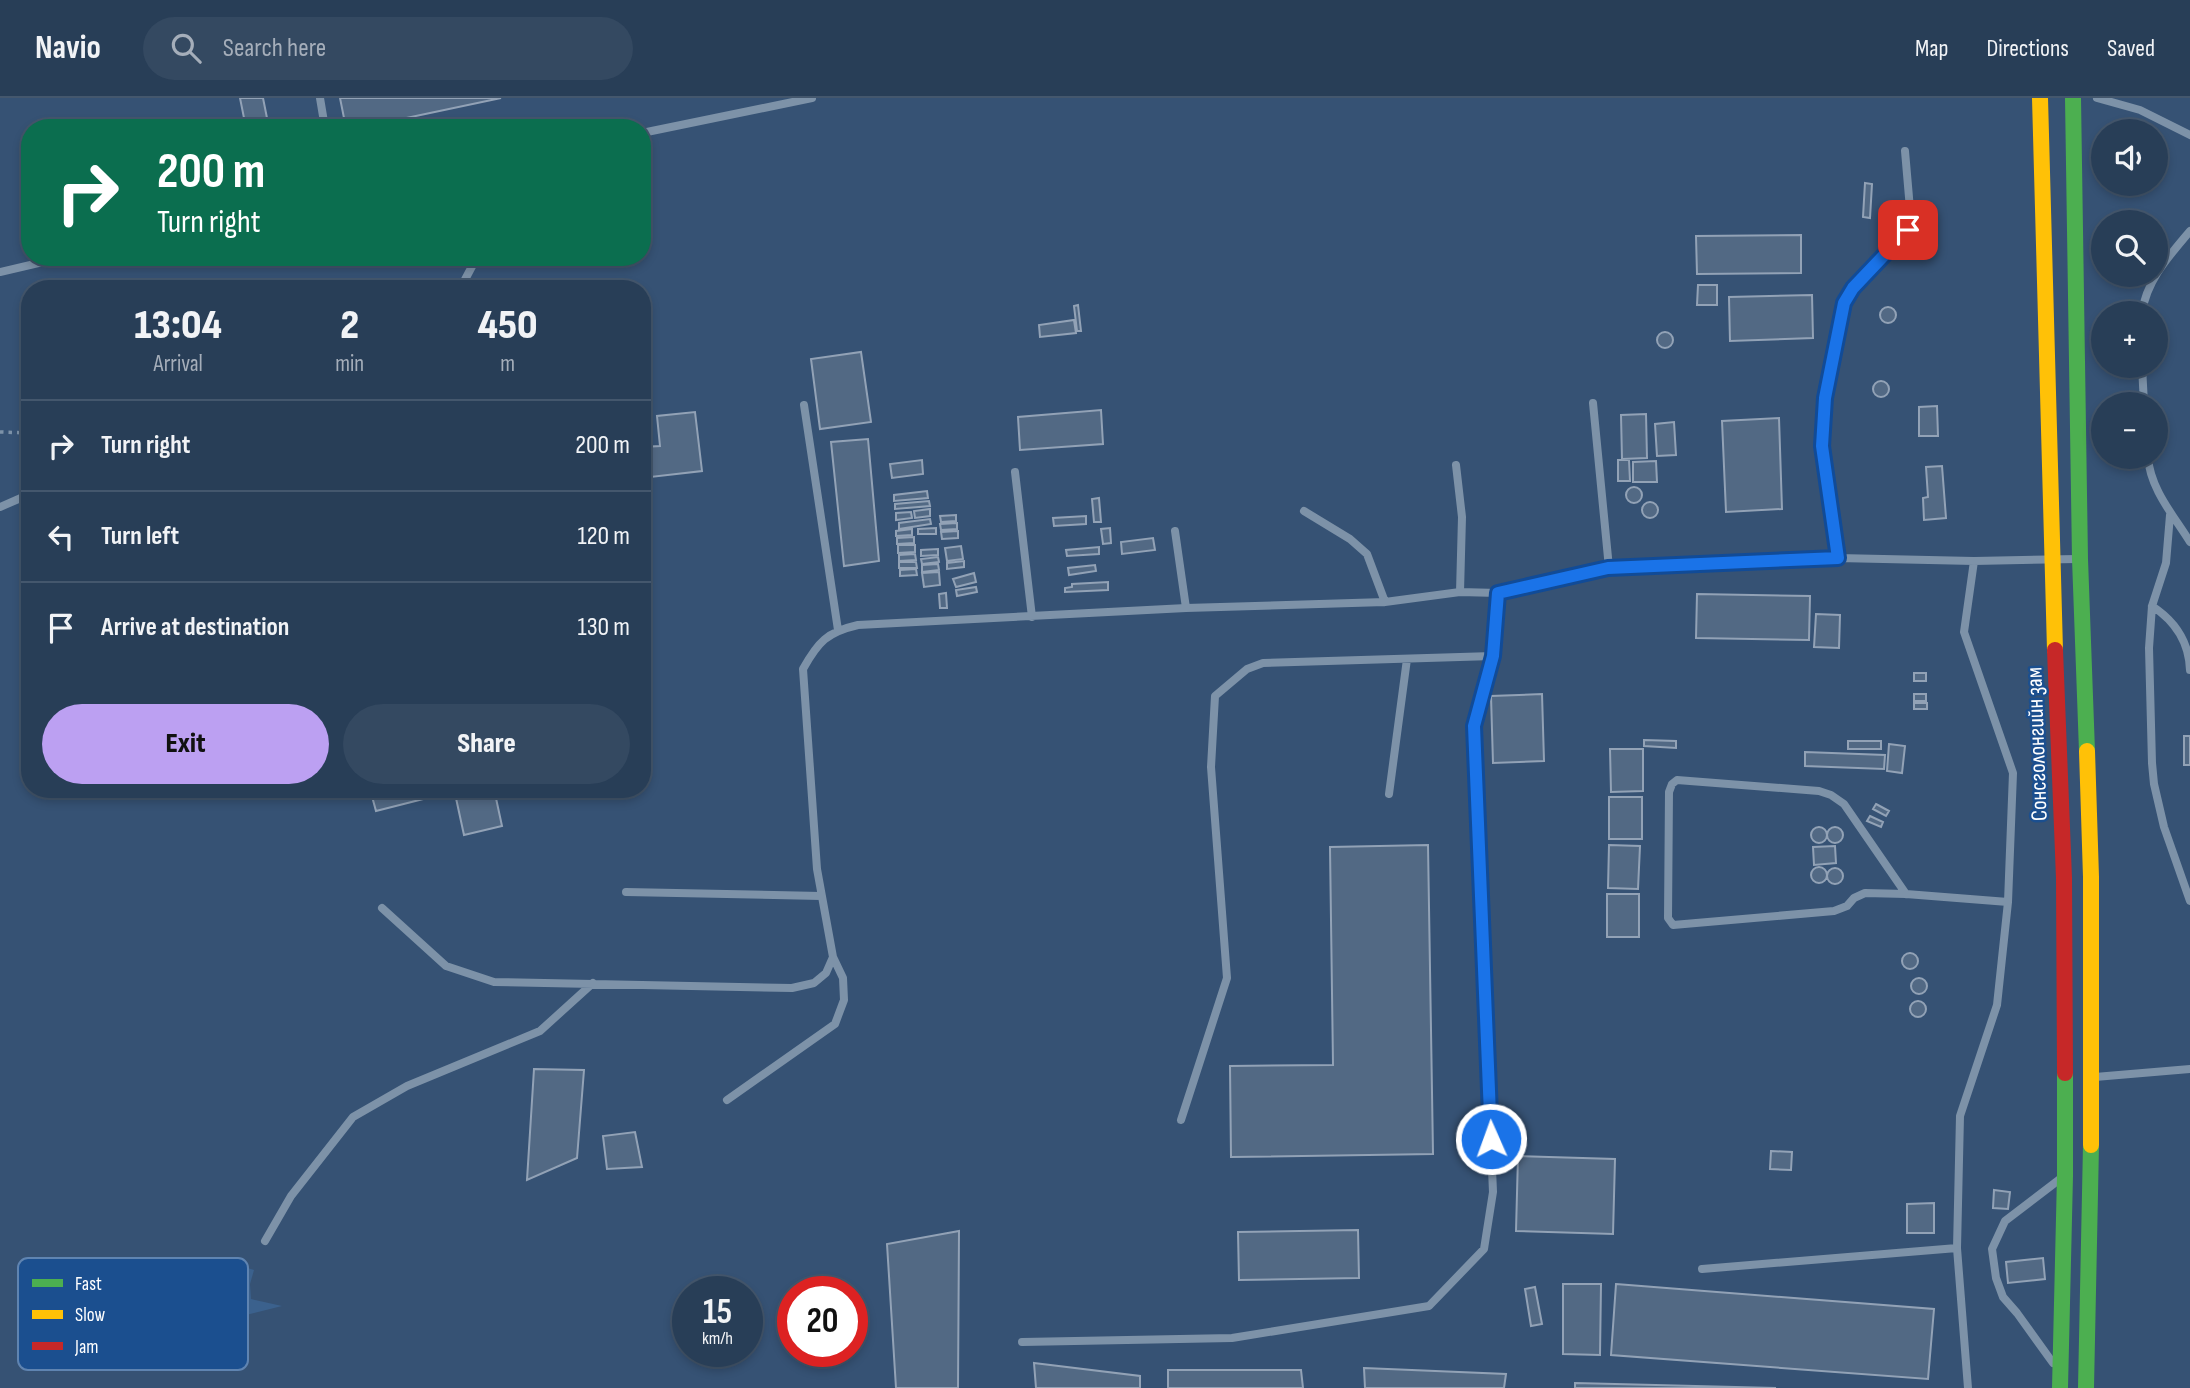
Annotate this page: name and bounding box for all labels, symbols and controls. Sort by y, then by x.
search box [143,17,633,80]
text: Navio [35,28,101,68]
icon: search [167,29,205,67]
text: Search here [223,33,326,64]
text: Map [1915,34,1948,63]
text: Directions [1986,34,2069,63]
text: Saved [2107,34,2155,63]
map controls [2091,119,2168,469]
button: sound [2091,119,2168,196]
text: 200 m [157,143,265,202]
icon: right [42,147,133,238]
pin [1878,200,1938,260]
text: Turn right [157,203,261,242]
button: search [2091,210,2168,287]
icon: arrive [1889,211,1927,249]
text: 13:04 [134,300,222,351]
text: 2 [340,300,359,351]
text: 450 [477,300,538,351]
button: + [2091,301,2168,378]
text: Arrival [153,350,203,378]
text: min [335,350,364,378]
text: m [500,350,515,378]
button: − [2091,392,2168,469]
icon: right [42,427,80,465]
text: Turn right [101,430,190,461]
text: 200 m [575,430,630,461]
icon: left [42,518,80,556]
text: Turn left [101,521,179,552]
text: 120 m [577,521,630,552]
icon: arrive [42,609,80,647]
text: Arrive at destination [101,612,289,643]
text: 130 m [578,612,630,643]
street label: Сонсголонгийн зам [2020,667,2054,821]
button: Exit [42,704,329,784]
button: Share [343,704,630,784]
position arrow [1454,1102,1528,1176]
legend [18,1258,248,1370]
text: Fast [75,1273,102,1296]
speed limit sign: 20 [777,1276,868,1367]
text: 15 [703,1291,732,1334]
text: Slow [75,1304,105,1327]
text: km/h [702,1328,733,1349]
text: Jam [74,1336,98,1359]

